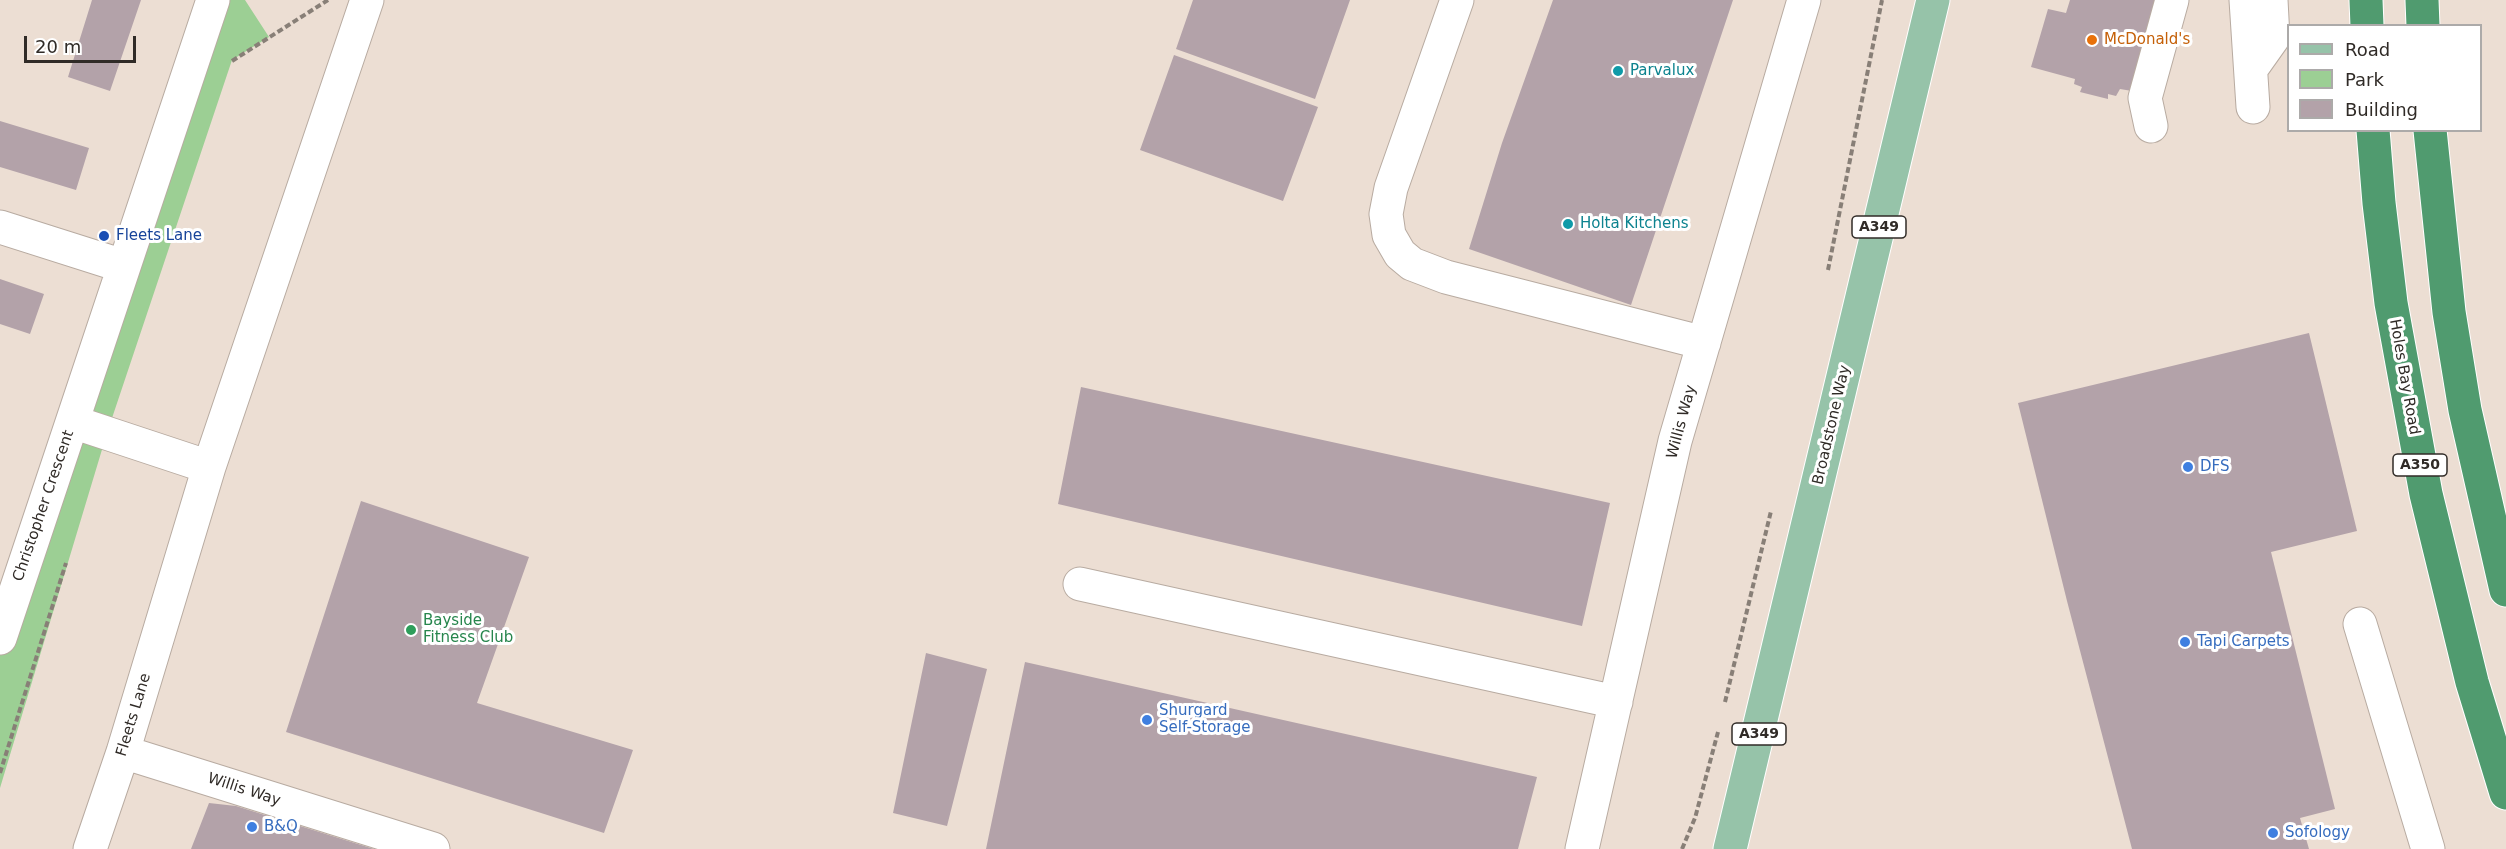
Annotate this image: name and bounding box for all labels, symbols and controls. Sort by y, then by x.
scale bar [27,24,140,62]
legend [2287,24,2482,132]
place label: McDonald's [2104,31,2190,49]
marker: McDonald's [2085,33,2099,47]
text: 20 m [35,36,81,57]
text: Road [2345,39,2390,60]
place label: Parvalux [1630,62,1694,80]
marker: Parvalux [1611,64,1625,78]
text: Park [2345,69,2384,90]
text: Building [2345,99,2418,120]
place label: Holta Kitchens [1580,215,1689,233]
road number: A349 [1852,216,1906,238]
marker: Holta Kitchens [1561,217,1575,231]
place label: Fleets Lane [116,227,202,245]
marker: Fleets Lane [97,229,111,243]
street label: Holes Bay Road [2385,318,2423,436]
street label: Broadstone Way [1809,363,1855,487]
street label: Willis Way [1664,383,1700,461]
street label: Christopher Crescent [10,428,78,584]
road number: A350 [2393,454,2447,476]
place label: DFS [2200,458,2229,476]
marker: DFS [2181,460,2195,474]
place label: Bayside Fitness Club [423,612,513,647]
marker: Bayside Fitness Club [404,623,418,637]
place label: Tapi Carpets [2197,633,2290,651]
marker: Tapi Carpets [2178,635,2192,649]
street label: Fleets Lane [113,671,155,759]
place label: Shurgard Self-Storage [1159,702,1250,737]
marker: Shurgard Self-Storage [1140,713,1154,727]
road number: A349 [1732,723,1786,745]
street label: Willis Way [205,770,283,810]
place label: B&Q [264,818,298,836]
marker: B&Q [245,820,259,834]
place label: Sofology [2285,824,2350,842]
marker: Sofology [2266,826,2280,840]

